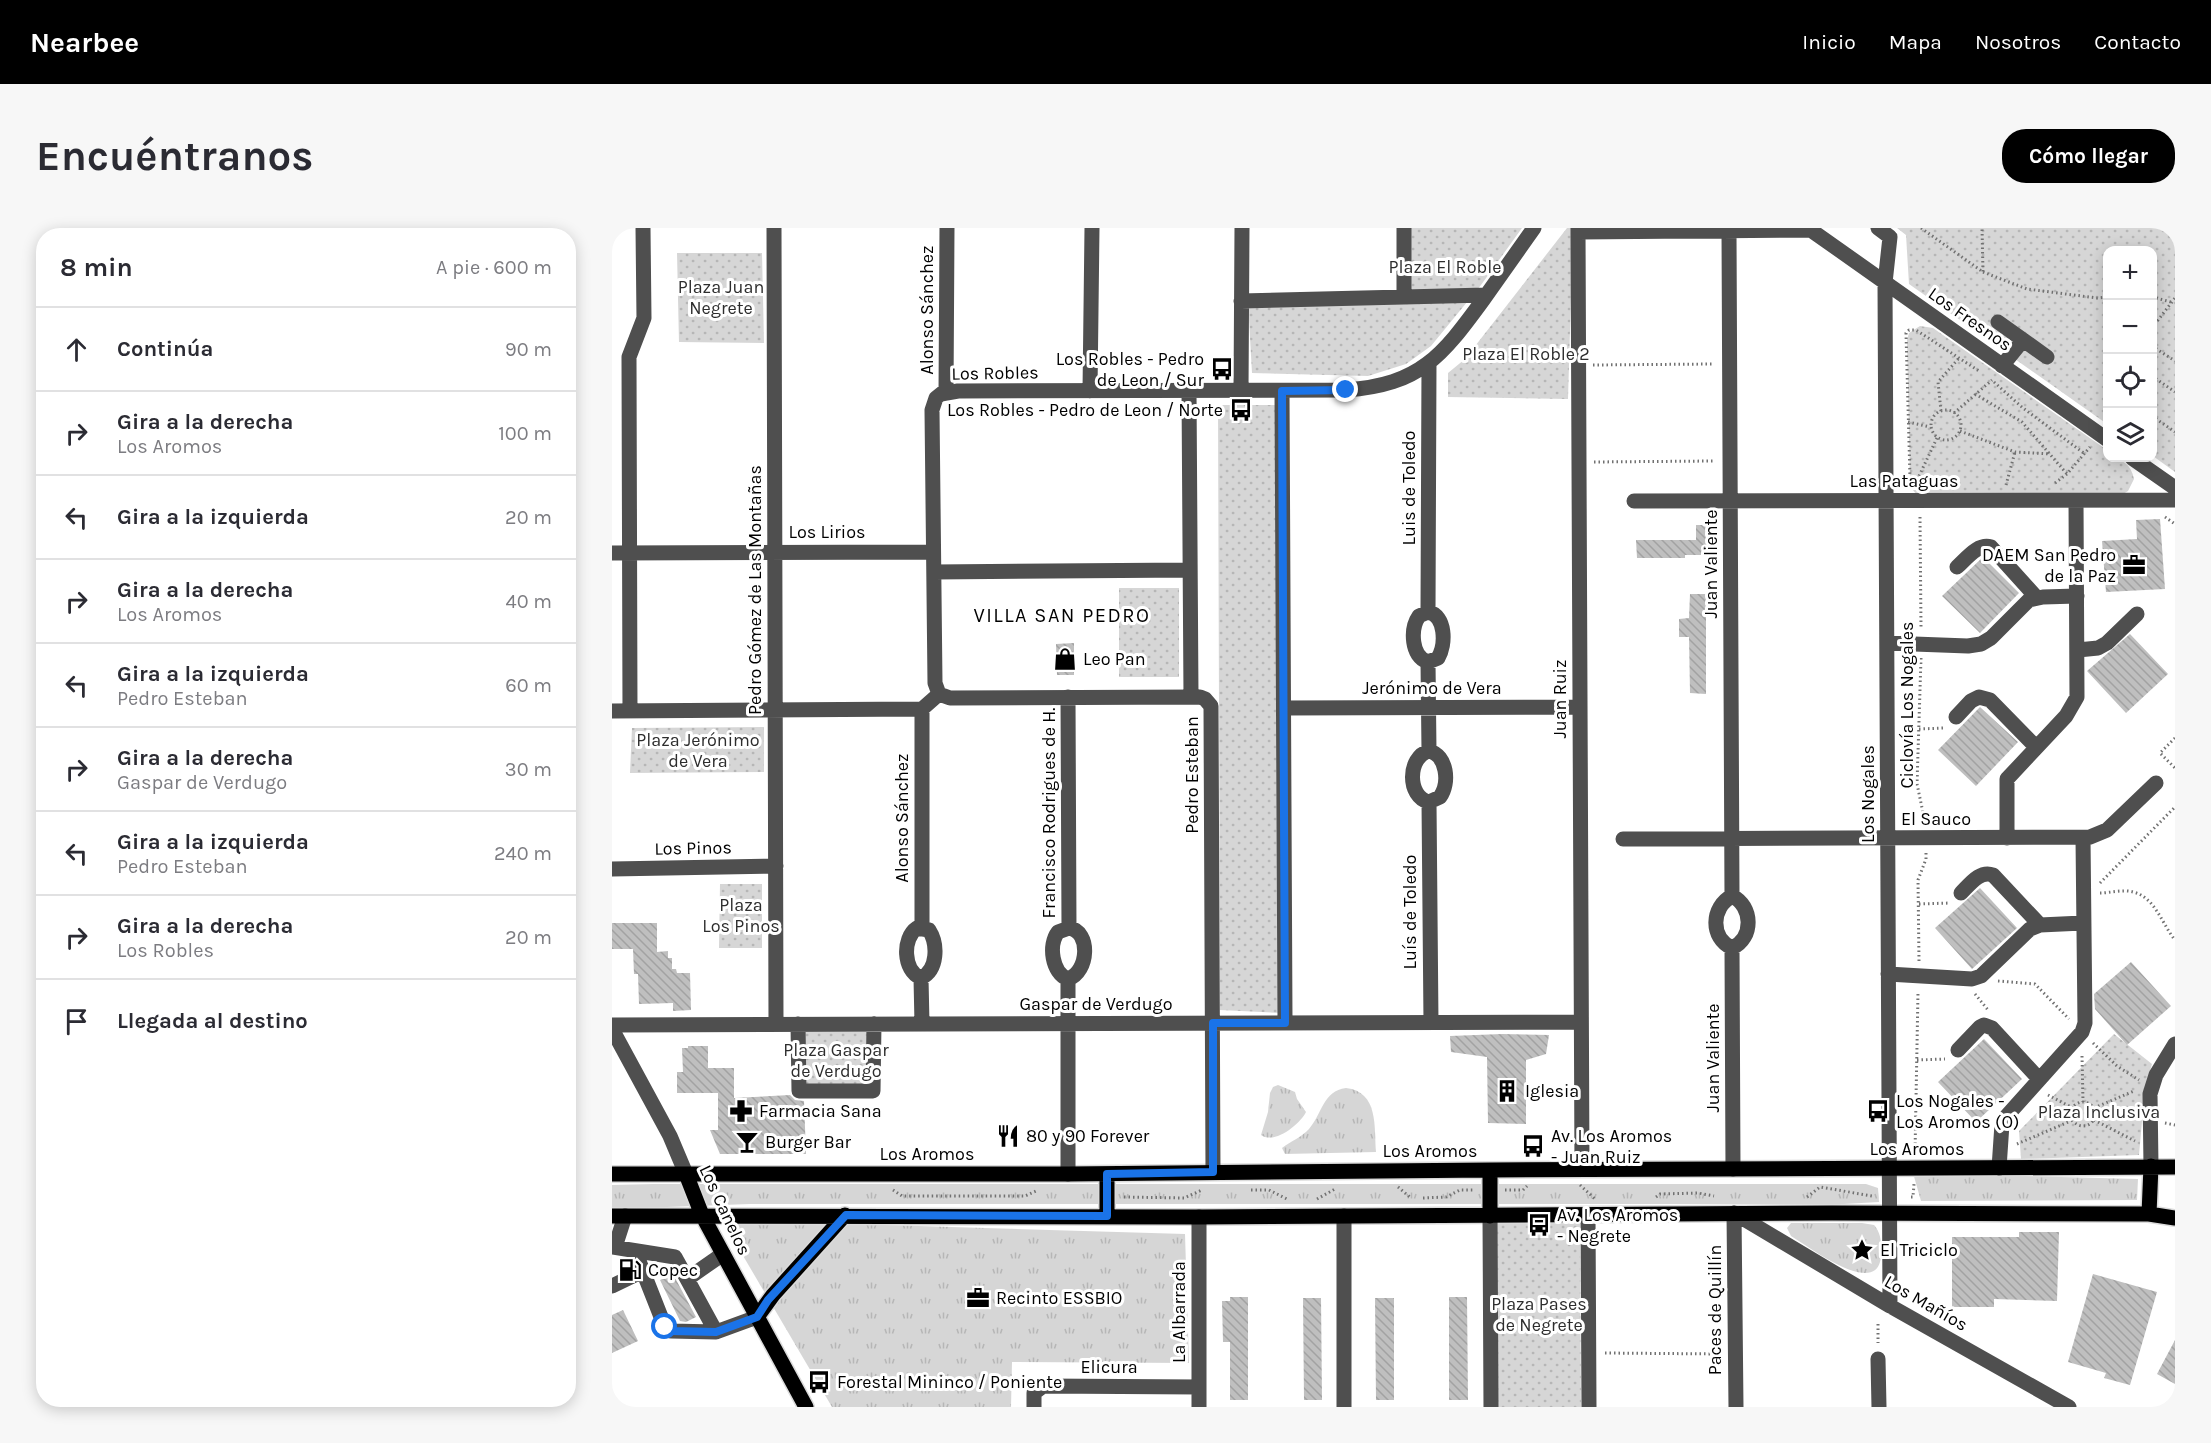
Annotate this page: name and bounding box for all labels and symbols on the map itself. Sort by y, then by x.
street label: Alonso Sánchez [916,245,938,375]
park label: Plaza El Roble [1389,256,1501,278]
park label: Plaza Juan Negrete [678,276,764,319]
street label: Los Fresnos [1924,282,2016,356]
park label: Plaza El Roble 2 [1462,343,1590,365]
place label: Los Robles - Pedro de Leon / Sur [1056,348,1204,391]
bus stop icon: Los Robles - Pedro de Leon / Sur [1209,356,1235,382]
street label: Los Robles [951,361,1039,385]
route end [1332,376,1358,402]
bus stop icon: Los Robles - Pedro de Leon / Norte [1228,397,1254,423]
place label: Los Robles - Pedro de Leon / Norte [947,399,1223,421]
street label: Luis de Toledo [1398,431,1420,545]
street label: Pedro Gómez de Las Montañas [744,465,766,715]
street label: Las Pataguas [1849,470,1959,492]
street label: Juan Valiente [1700,509,1722,619]
street label: Los Lirios [789,521,865,543]
place label: DAEM San Pedro de la Paz [1982,544,2116,587]
office icon: DAEM San Pedro de la Paz [2121,552,2147,578]
district label: VILLA SAN PEDRO [974,604,1150,627]
street label: Ciclovía Los Nogales [1896,621,1918,789]
shop icon: Leo Pan [1052,646,1078,672]
place label: Leo Pan [1083,648,1146,670]
street label: Juan Ruiz [1549,659,1571,739]
street label: Jerónimo de Vera [1362,677,1502,699]
street label: Francisco Rodrigues de H. [1038,707,1060,919]
street label: Pedro Esteban [1181,716,1203,834]
park label: Plaza Jerónimo de Vera [636,729,760,772]
street label: Los Nogales [1857,745,1879,843]
street label: Alonso Sánchez [891,753,913,883]
street label: El Sauco [1901,808,1971,830]
street label: Los Pinos [654,836,732,860]
street label: Luís de Toledo [1399,855,1421,969]
park label: Plaza Los Pinos [702,894,780,937]
street label: Gaspar de Verdugo [1019,993,1173,1015]
street label: Juan Valiente [1702,1003,1724,1113]
park label: Plaza Gaspar de Verdugo [783,1039,889,1082]
building icon: Iglesia [1494,1078,1520,1104]
place label: Iglesia [1525,1080,1579,1102]
place label: Los Nogales - Los Aromos (O) [1896,1090,2020,1133]
pharmacy icon: Farmacia Sana [728,1098,754,1124]
bus stop icon: Los Nogales - Los Aromos (O) [1865,1098,1891,1124]
place label: Farmacia Sana [759,1100,882,1122]
park label: Plaza Inclusiva [2038,1101,2160,1123]
restaurant icon: 80 y 90 Forever [995,1123,1021,1149]
place label: 80 y 90 Forever [1026,1125,1150,1147]
place label: Av. Los Aromos - Juan Ruiz [1551,1125,1672,1168]
bar icon: Burger Bar [734,1129,760,1155]
place label: Burger Bar [765,1131,852,1153]
bus stop icon: Av. Los Aromos - Juan Ruiz [1520,1133,1546,1159]
street label: Los Aromos [1870,1138,1964,1160]
street label: Los Aromos [1383,1140,1477,1162]
street label: Los Aromos [880,1143,974,1165]
street label: Los Canelos [694,1161,756,1259]
place label: Av. Los Aromos - Negrete [1557,1204,1678,1247]
bus stop icon: Av. Los Aromos - Negrete [1526,1212,1552,1238]
place icon: El Triciclo [1849,1237,1875,1263]
place label: El Triciclo [1880,1239,1958,1261]
street label: Paces de Quillín [1704,1245,1726,1375]
fuel station icon: Copec [617,1257,643,1283]
place label: Copec [648,1259,698,1281]
street label: La Albarrada [1168,1261,1190,1363]
street label: Los Mañíos [1880,1270,1972,1336]
office icon: Recinto ESSBIO [965,1285,991,1311]
place label: Recinto ESSBIO [996,1287,1122,1309]
park label: Plaza Pases de Negrete [1491,1293,1587,1336]
route start [651,1313,677,1339]
street label: Elicura [1080,1356,1138,1378]
bus stop icon: Forestal Mininco / Poniente [806,1369,832,1395]
place label: Forestal Mininco / Poniente [837,1371,1062,1393]

